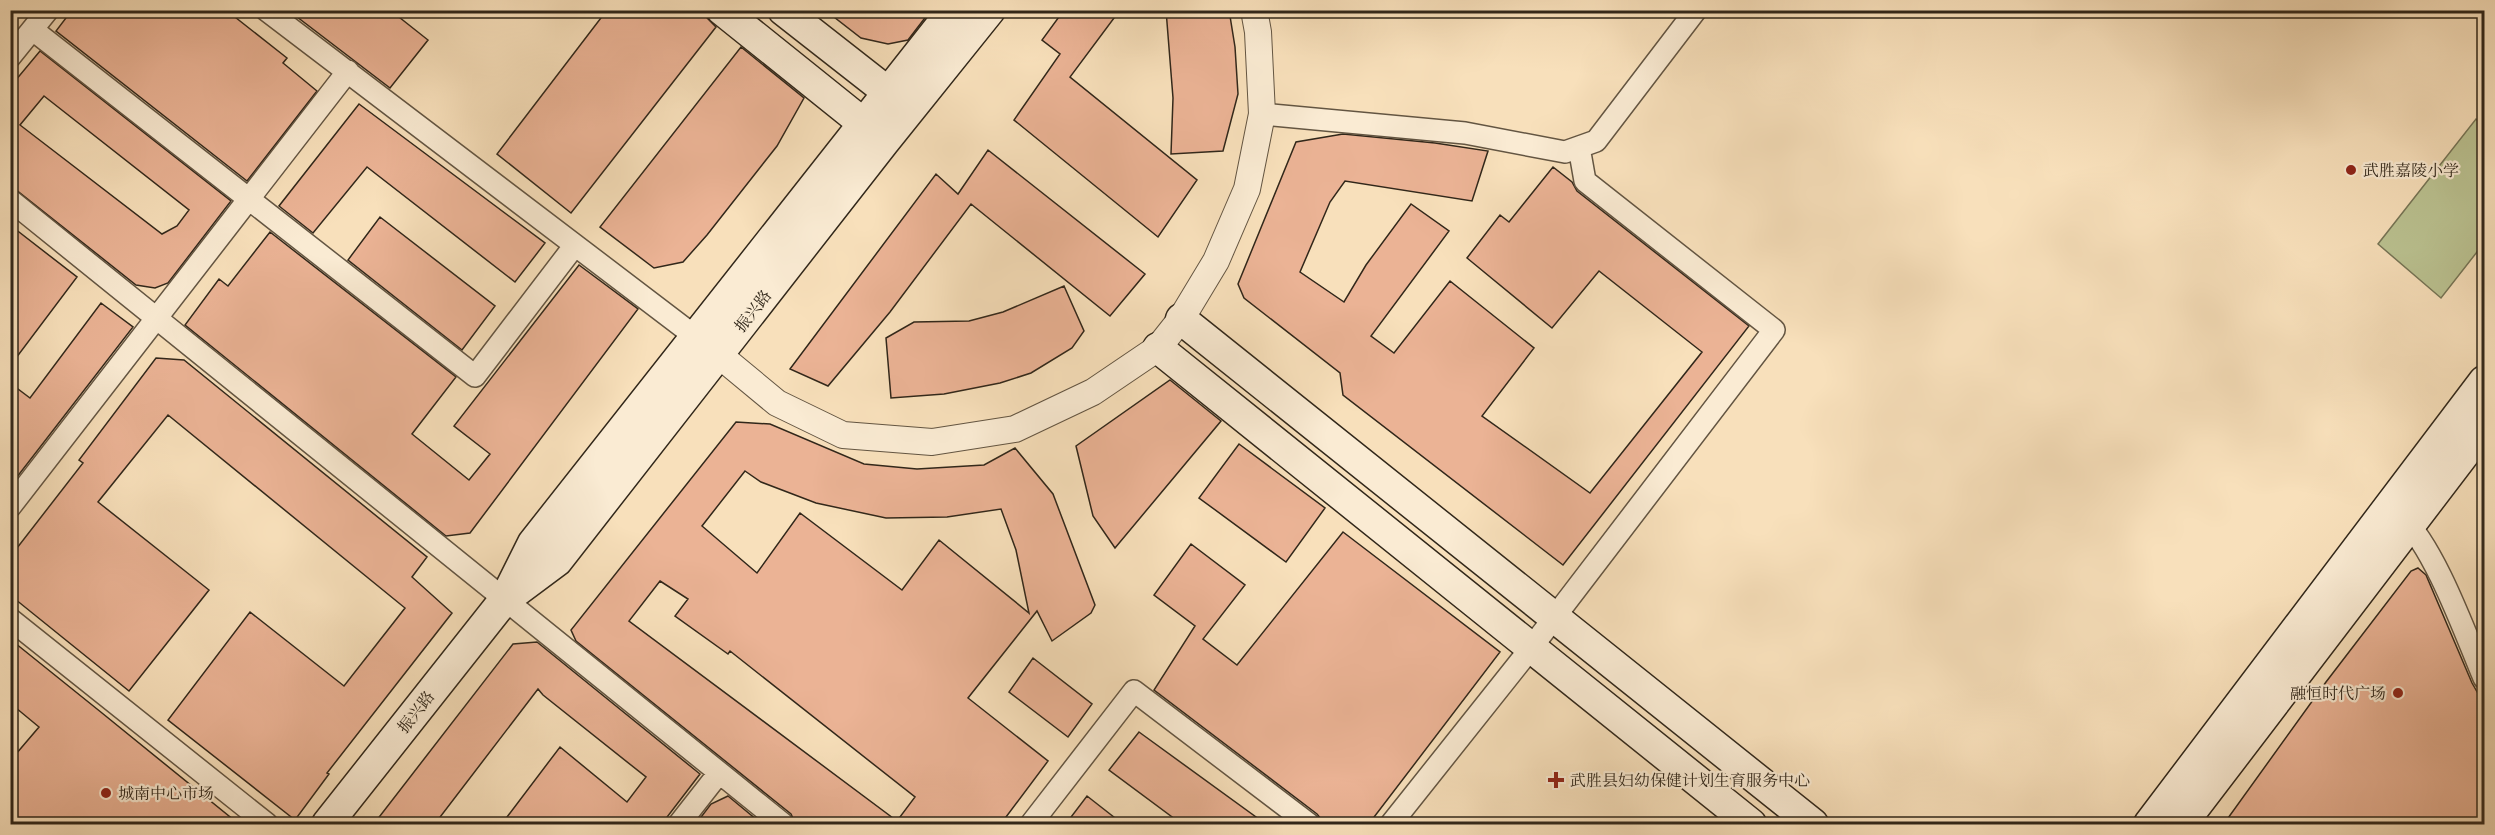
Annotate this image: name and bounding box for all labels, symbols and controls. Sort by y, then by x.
place label: 武胜嘉陵小学 [2363,161,2459,180]
marker: 武胜嘉陵小学 [2344,163,2358,177]
street label: 振兴路 [731,286,775,336]
place label: 融恒时代广场 [2290,684,2386,703]
marker: 融恒时代广场 [2391,686,2405,700]
street label: 振兴路 [394,687,438,737]
marker: 武胜县妇幼保健计划生育服务中心 [1547,771,1565,789]
place label: 武胜县妇幼保健计划生育服务中心 [1570,771,1810,790]
place label: 城南中心市场 [118,784,214,803]
marker: 城南中心市场 [99,786,113,800]

